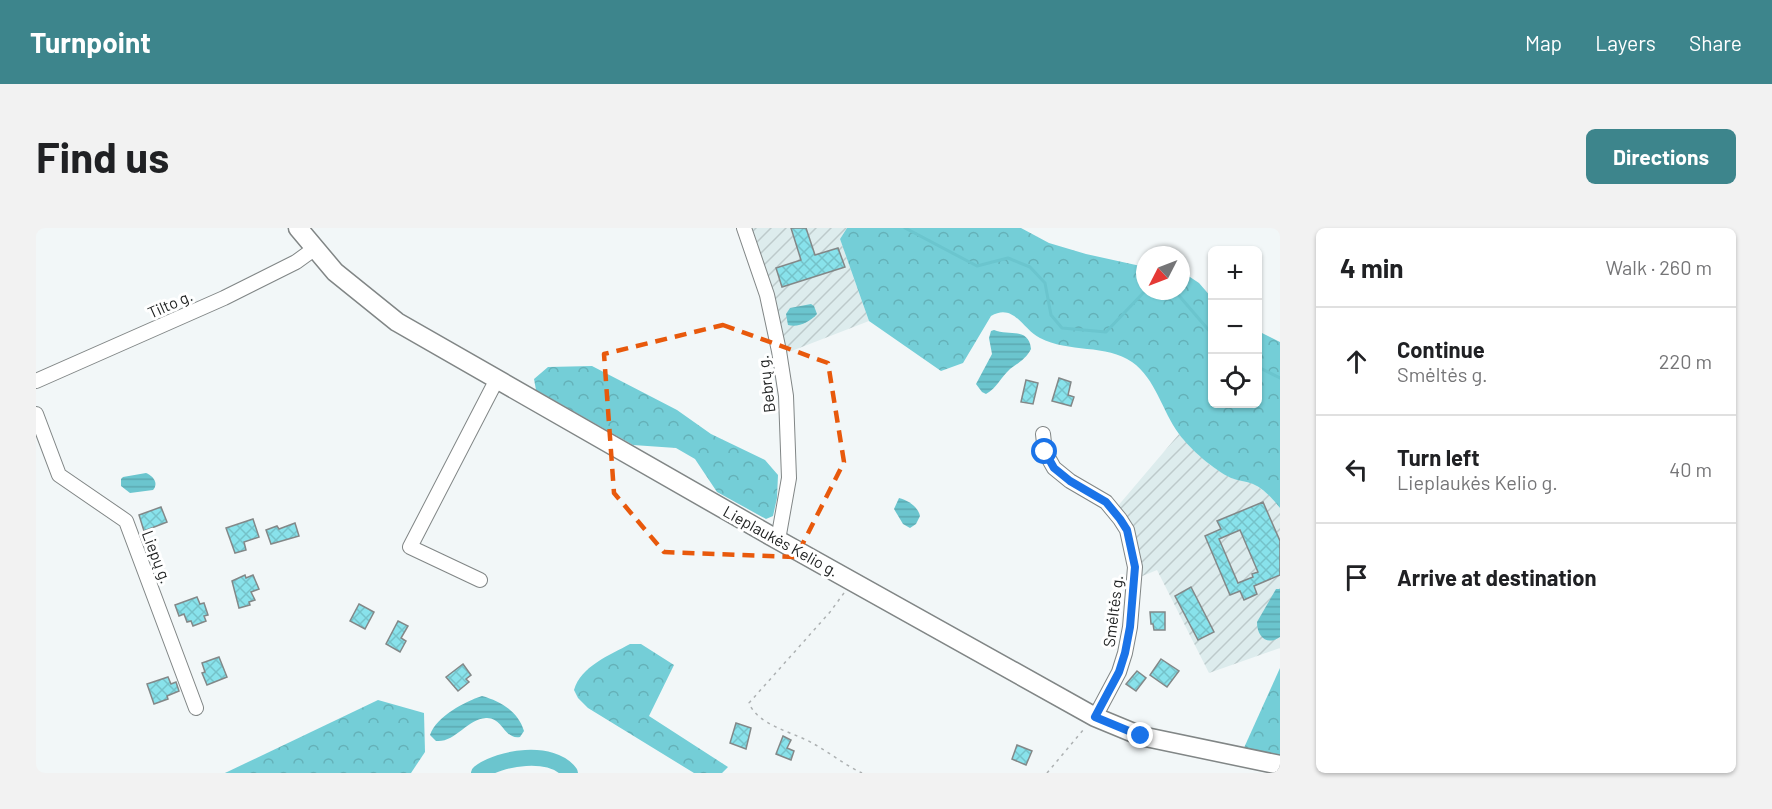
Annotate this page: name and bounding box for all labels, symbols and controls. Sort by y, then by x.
text: Turnpoint [30,25,151,59]
text: Map [1525,30,1562,55]
text: Layers [1595,30,1656,55]
text: Share [1689,30,1742,55]
button: Directions [1586,129,1736,184]
text: Find us [36,131,169,181]
north arrow [1136,246,1190,300]
map controls [1208,246,1262,408]
button: + [1208,246,1262,300]
text: 4 min [1340,252,1404,283]
text: Walk · 260 m [1605,255,1712,279]
street label: Tilto g. [144,285,195,322]
button: − [1208,300,1262,354]
text: Continue [1397,336,1485,362]
icon: ahead [1340,345,1373,378]
text: 220 m [1659,349,1712,373]
street label: Bebrų g. [753,354,778,414]
button: locate [1208,354,1262,408]
text: Smėltės g. [1397,362,1488,386]
route start [1031,438,1057,464]
text: Turn left [1397,444,1480,470]
icon: left [1340,453,1373,486]
text: 40 m [1669,457,1712,481]
text: Lieplaukės Kelio g. [1397,470,1558,494]
street label: Lieplaukės Kelio g. [720,501,842,580]
street label: Liepų g. [139,528,176,586]
icon: arrive [1340,561,1373,594]
text: Arrive at destination [1397,564,1596,590]
street label: Smėltės g. [1099,574,1126,648]
route end [1127,722,1153,748]

